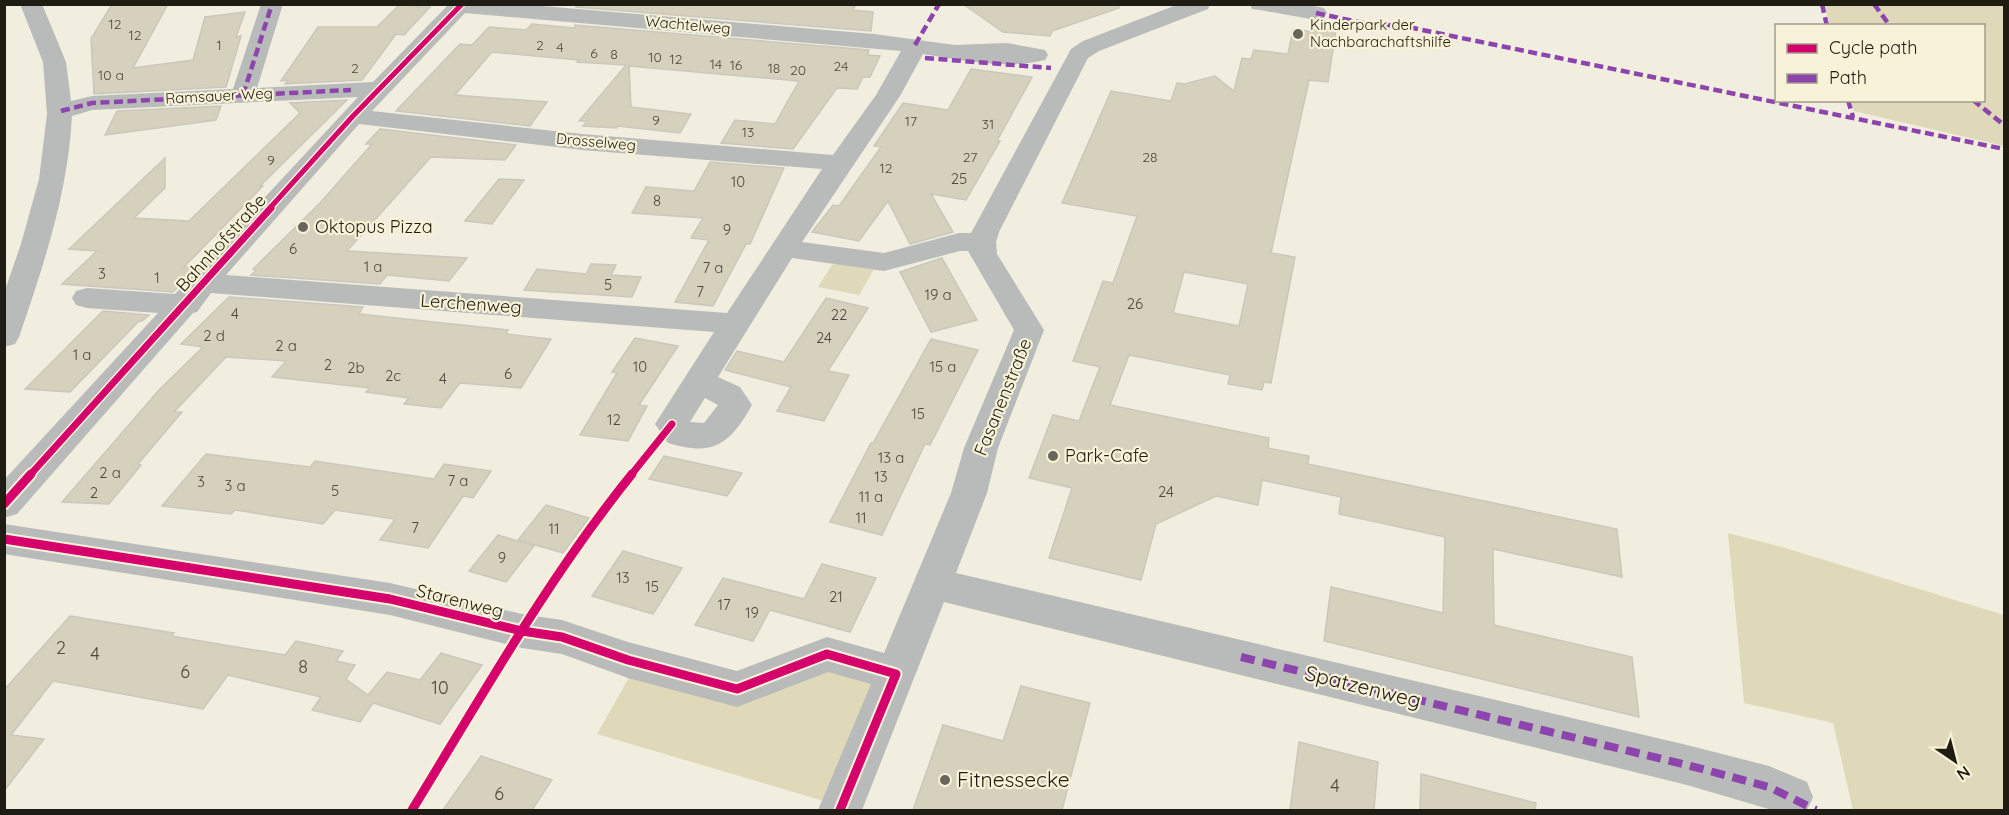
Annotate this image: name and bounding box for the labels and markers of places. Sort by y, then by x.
place label: Kinderpark der Nachbarachaftshilfe [1310,15,1451,51]
marker: Kinderpark der Nachbarachaftshilfe [1291,27,1305,41]
place label: Oktopus Pizza [315,215,433,238]
marker: Oktopus Pizza [296,220,310,234]
place label: Park-Cafe [1065,444,1149,467]
marker: Park-Cafe [1046,449,1060,463]
place label: Fitnessecke [957,766,1070,792]
marker: Fitnessecke [938,773,952,787]

